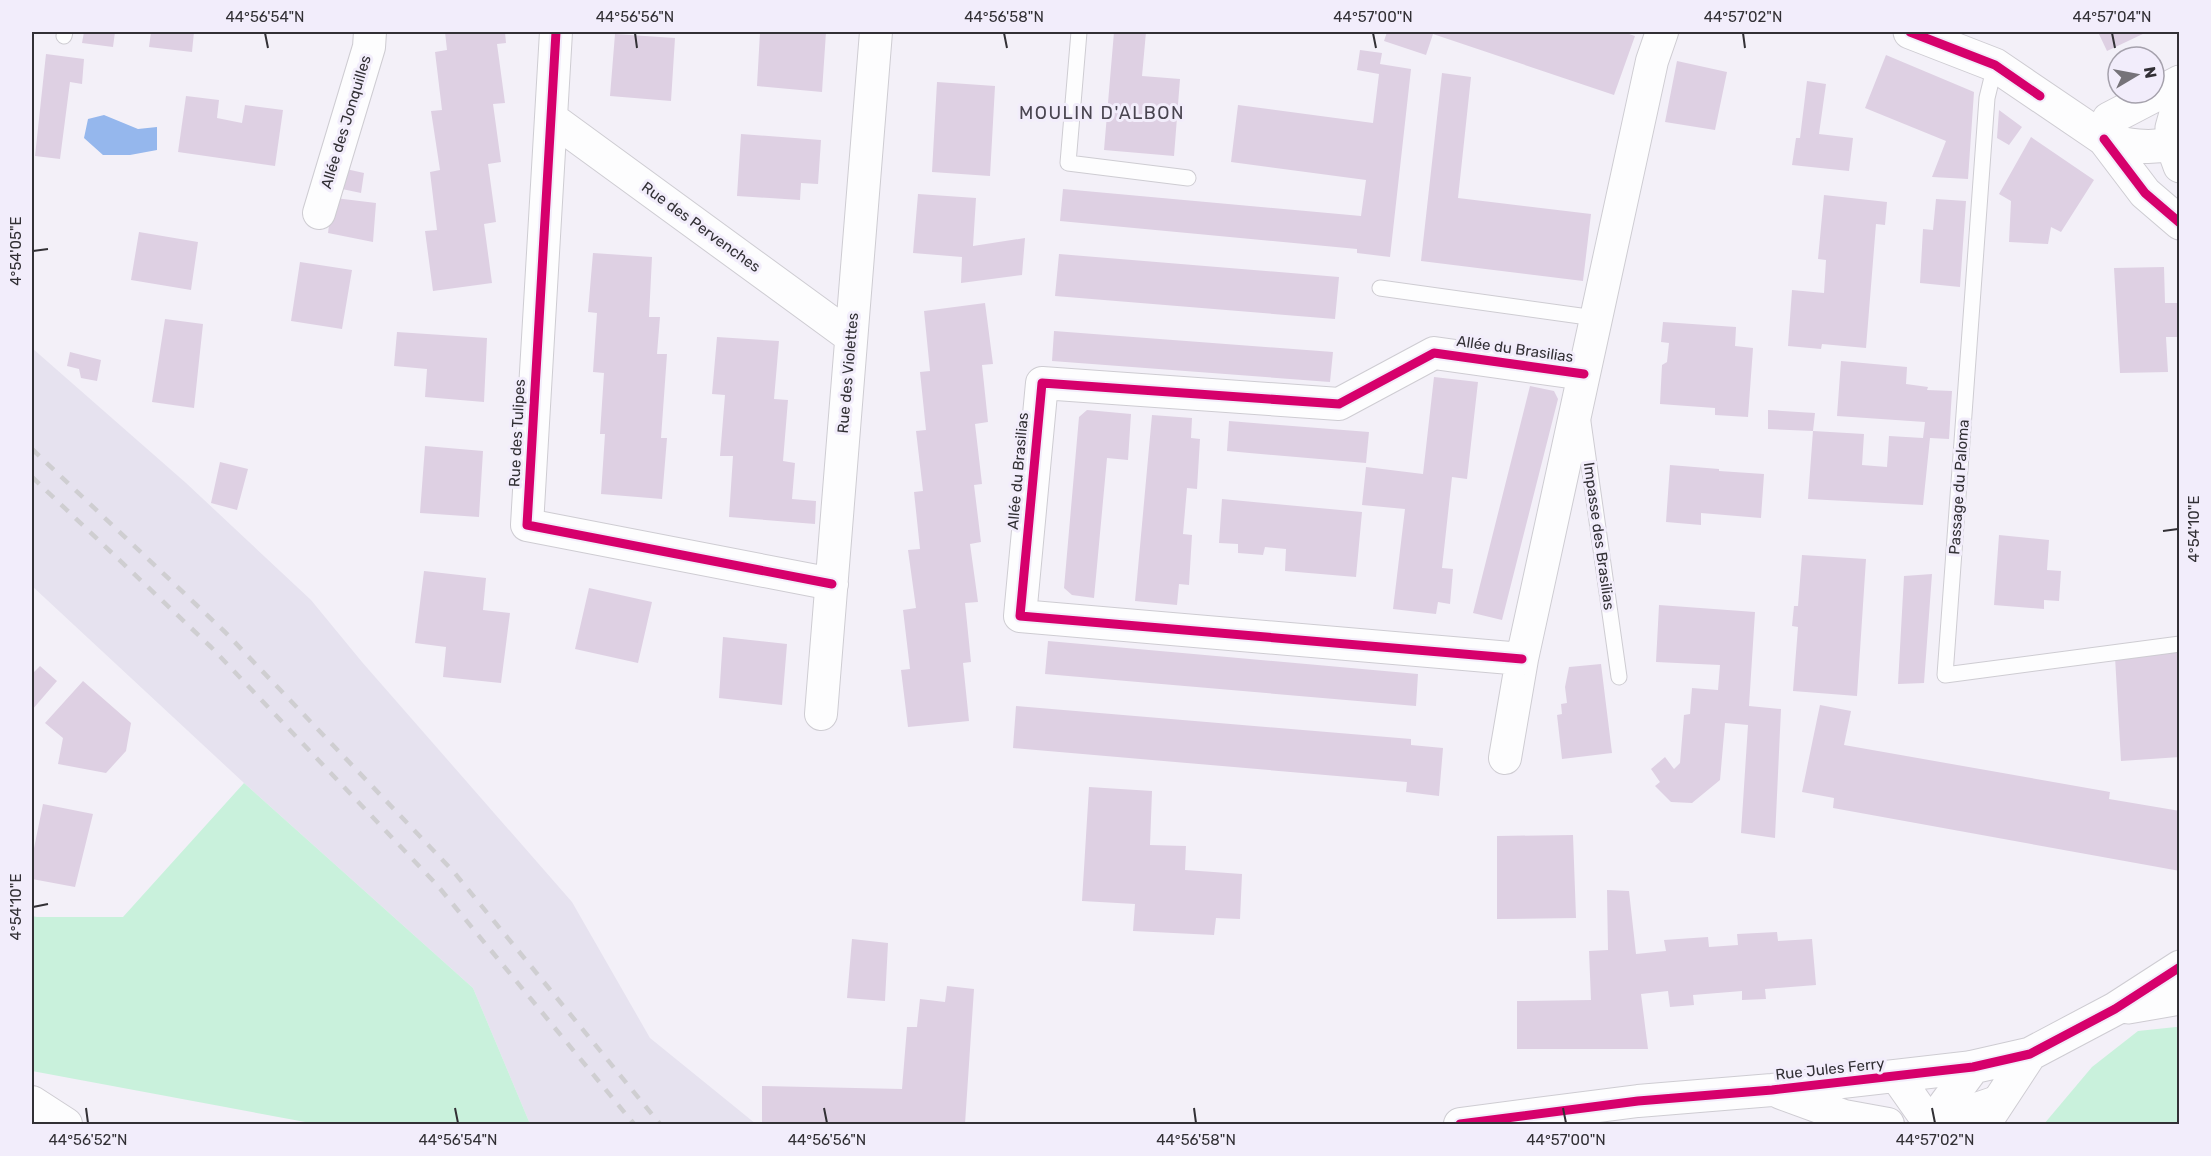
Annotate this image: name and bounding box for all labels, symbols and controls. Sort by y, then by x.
text: 44°56'54"N [225,8,305,26]
text: 44°56'56"N [596,8,674,26]
text: 44°56'58"N [964,8,1044,26]
text: 44°57'00"N [1333,8,1413,26]
text: 44°57'02"N [1704,8,1782,26]
text: 44°57'04"N [2073,8,2151,26]
north arrow [2106,45,2166,105]
street label: Allée des Jonquilles [317,53,375,191]
text: N [2140,65,2161,80]
district label: MOULIN D'ALBON [1019,102,1185,124]
street label: Rue des Pervenches [638,178,764,276]
text: 4°54'05"E [7,216,25,286]
street label: Rue des Violettes [834,312,862,434]
street label: Allée du Brasilias [1455,332,1575,366]
street label: Rue des Tulipes [505,378,529,487]
street label: Allée du Brasilias [1004,411,1032,530]
street label: Passage du Paloma [1945,419,1973,555]
street label: Impasse des Brasilias [1580,461,1618,611]
text: 4°54'10"E [2185,496,2203,562]
text: 4°54'10"E [7,874,25,940]
street label: Rue Jules Ferry [1775,1054,1885,1084]
text: 44°56'52"N [49,1131,127,1149]
text: 44°56'54"N [418,1131,498,1149]
text: 44°56'56"N [788,1131,866,1149]
text: 44°56'58"N [1156,1131,1236,1149]
text: 44°57'00"N [1526,1131,1606,1149]
text: 44°57'02"N [1896,1131,1974,1149]

